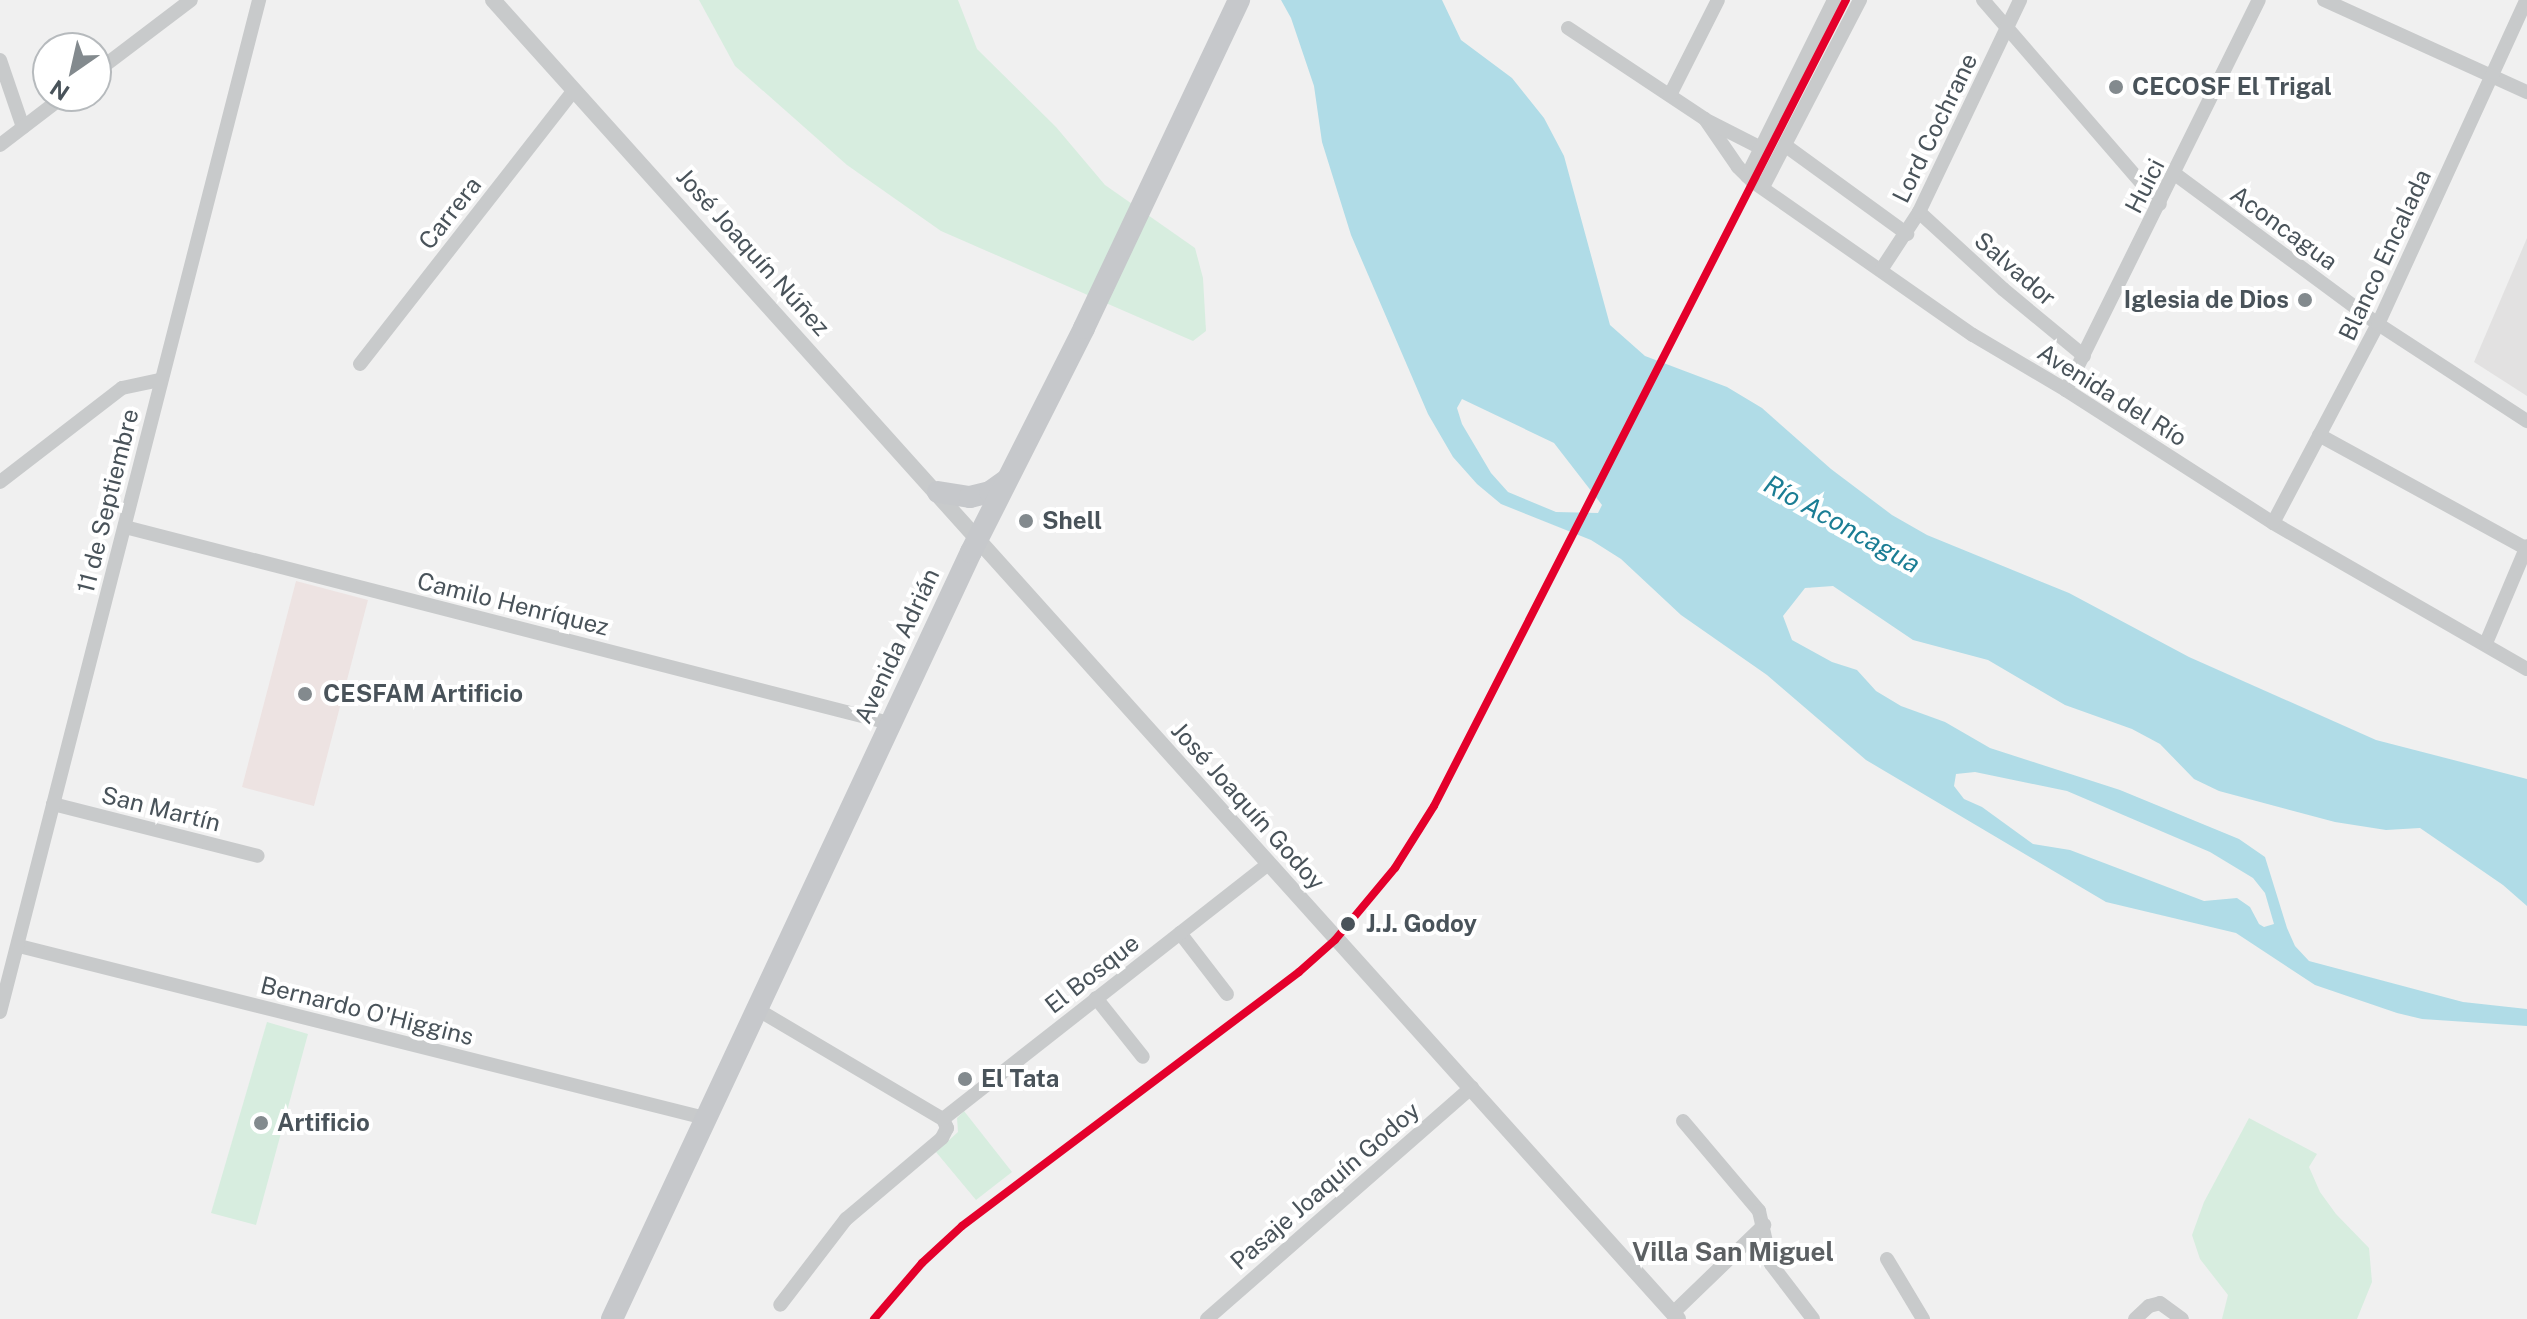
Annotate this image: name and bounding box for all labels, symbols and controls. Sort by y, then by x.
north arrow [32,32,112,112]
street label: Lord Cochrane [1886,49,1984,207]
place label: CECOSF El Trigal [2132,73,2332,101]
text: N [45,75,74,106]
marker: CECOSF El Trigal [2107,78,2125,96]
street label: Huici [2119,154,2171,218]
street label: José Joaquín Núñez [670,162,836,342]
street label: Blanco Encalada [2333,165,2437,345]
street label: Carrera [413,171,487,255]
street label: Aconcagua [2225,180,2343,276]
street label: Salvador [1968,226,2062,312]
place label: Iglesia de Dios [2124,286,2289,314]
marker: Iglesia de Dios [2296,291,2314,309]
street label: Avenida del Río [2032,338,2192,452]
street label: 11 de Septiembre [71,406,145,596]
water label: Río Aconcagua [1758,468,1926,580]
place label: Shell [1042,507,1102,535]
marker: Shell [1017,512,1035,530]
street label: Avenida Adrián [848,564,946,728]
street label: Camilo Henríquez [414,566,612,642]
place label: CESFAM Artificio [323,680,523,708]
marker: CESFAM Artificio [294,683,316,705]
street label: José Joaquín Godoy [1165,716,1331,896]
street label: San Martín [99,780,223,838]
place label: J.J. Godoy [1366,910,1477,938]
marker: J.J. Godoy [1337,913,1359,935]
street label: El Bosque [1039,928,1145,1020]
street label: Bernardo O'Higgins [257,971,477,1051]
place label: El Tata [981,1065,1059,1093]
marker: El Tata [956,1070,974,1088]
street label: Pasaje Joaquín Godoy [1225,1096,1425,1276]
place label: Artificio [277,1109,370,1137]
marker: Artificio [252,1114,270,1132]
district label: Villa San Miguel [1632,1236,1834,1268]

